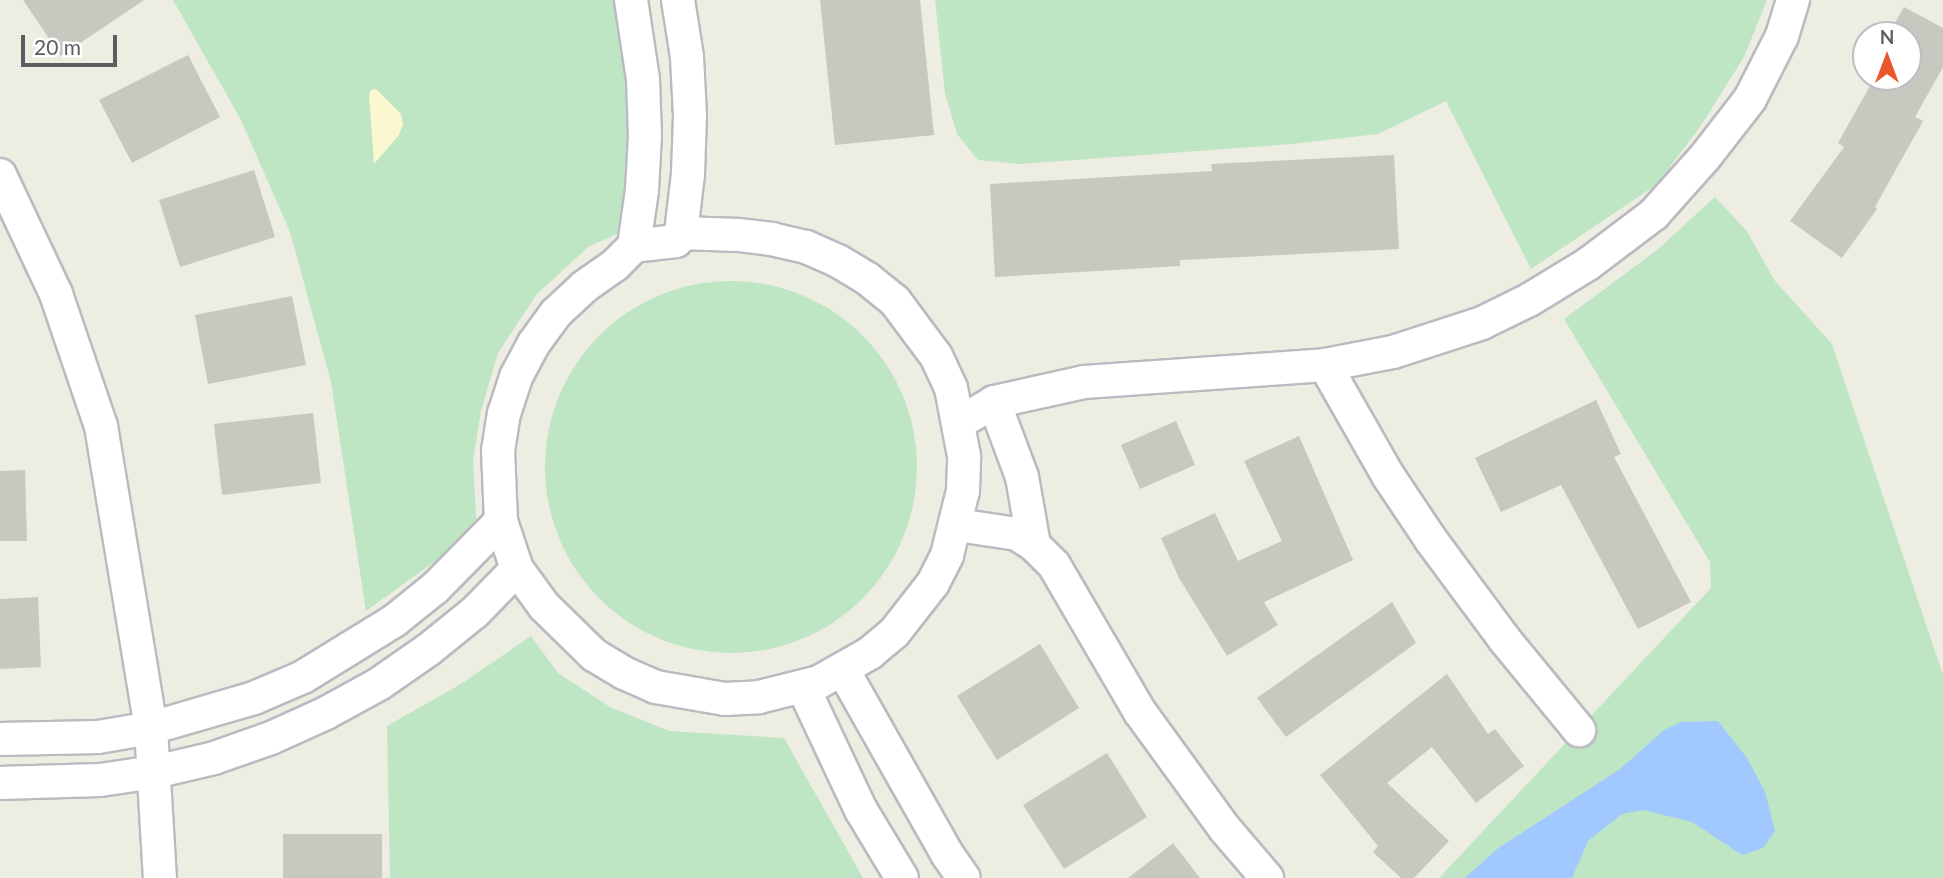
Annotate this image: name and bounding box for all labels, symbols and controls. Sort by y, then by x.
scale bar [24,21,121,65]
north arrow [1852,21,1922,91]
text: N [1880,25,1894,48]
text: 20 m [34,34,81,59]

